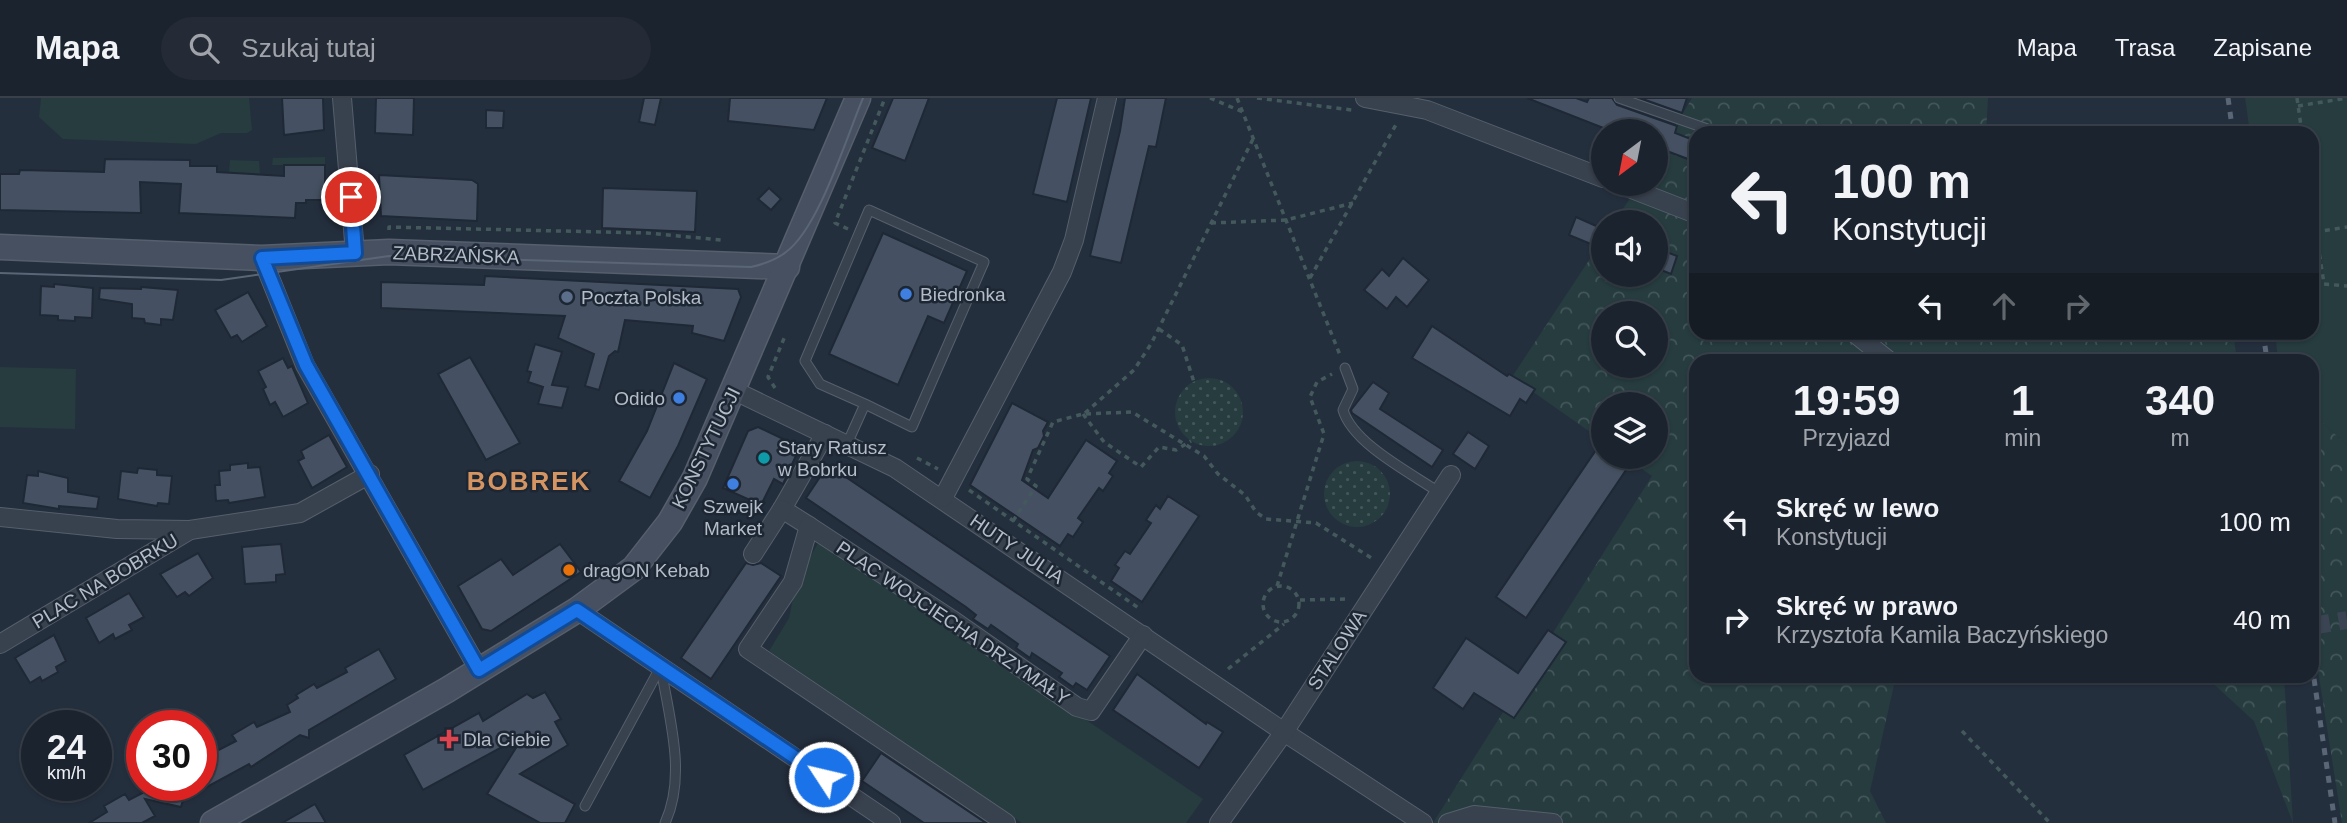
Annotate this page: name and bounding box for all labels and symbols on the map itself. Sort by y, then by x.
north arrow [1591,119,1668,196]
pin [321,167,381,227]
street label: ZABRZAŃSKA [392,242,520,268]
place label: Biedronka [920,284,1006,305]
marker: Biedronka [898,286,914,302]
place label: Poczta Polska [581,287,702,308]
marker: Poczta Polska [559,289,575,305]
street label: KONSTYTUCJI [668,384,744,512]
place label: Odido [614,388,665,409]
marker: Odido [671,390,687,406]
place label: Stary Ratusz w Bobrku [777,437,887,480]
marker: Stary Ratusz w Bobrku [756,450,772,466]
district label: BOBREK [467,466,591,496]
marker: Szwejk Market [725,476,741,492]
place label: Szwejk Market [703,496,764,539]
street label: HUTY JULIA [966,510,1068,588]
street label: PLAC NA BOBRKU [29,529,181,633]
street label: PLAC WOJCIECHA DRZYMAŁY [832,537,1074,709]
place label: dragON Kebab [583,560,710,581]
marker: dragON Kebab [561,562,577,578]
street label: STALOWA [1303,606,1371,694]
speed limit sign: 30 [126,710,217,801]
place label: Dla Ciebie [463,729,551,750]
marker: Dla Ciebie [441,731,457,747]
position arrow [787,740,861,814]

